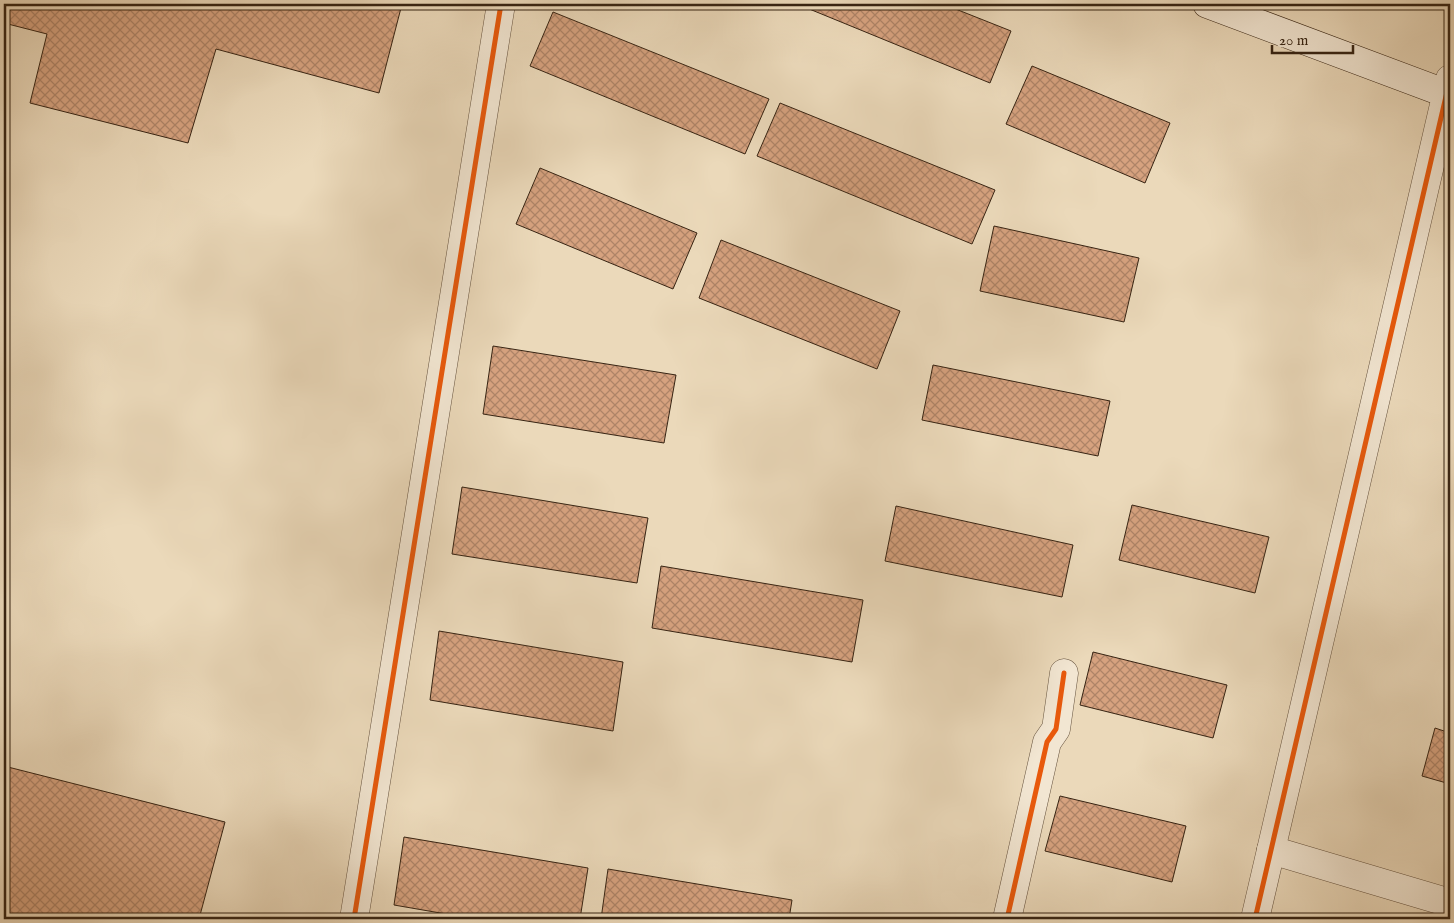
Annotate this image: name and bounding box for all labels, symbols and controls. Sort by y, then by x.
scale bar [1272,22,1353,54]
text: 20 m [1279,31,1309,50]

